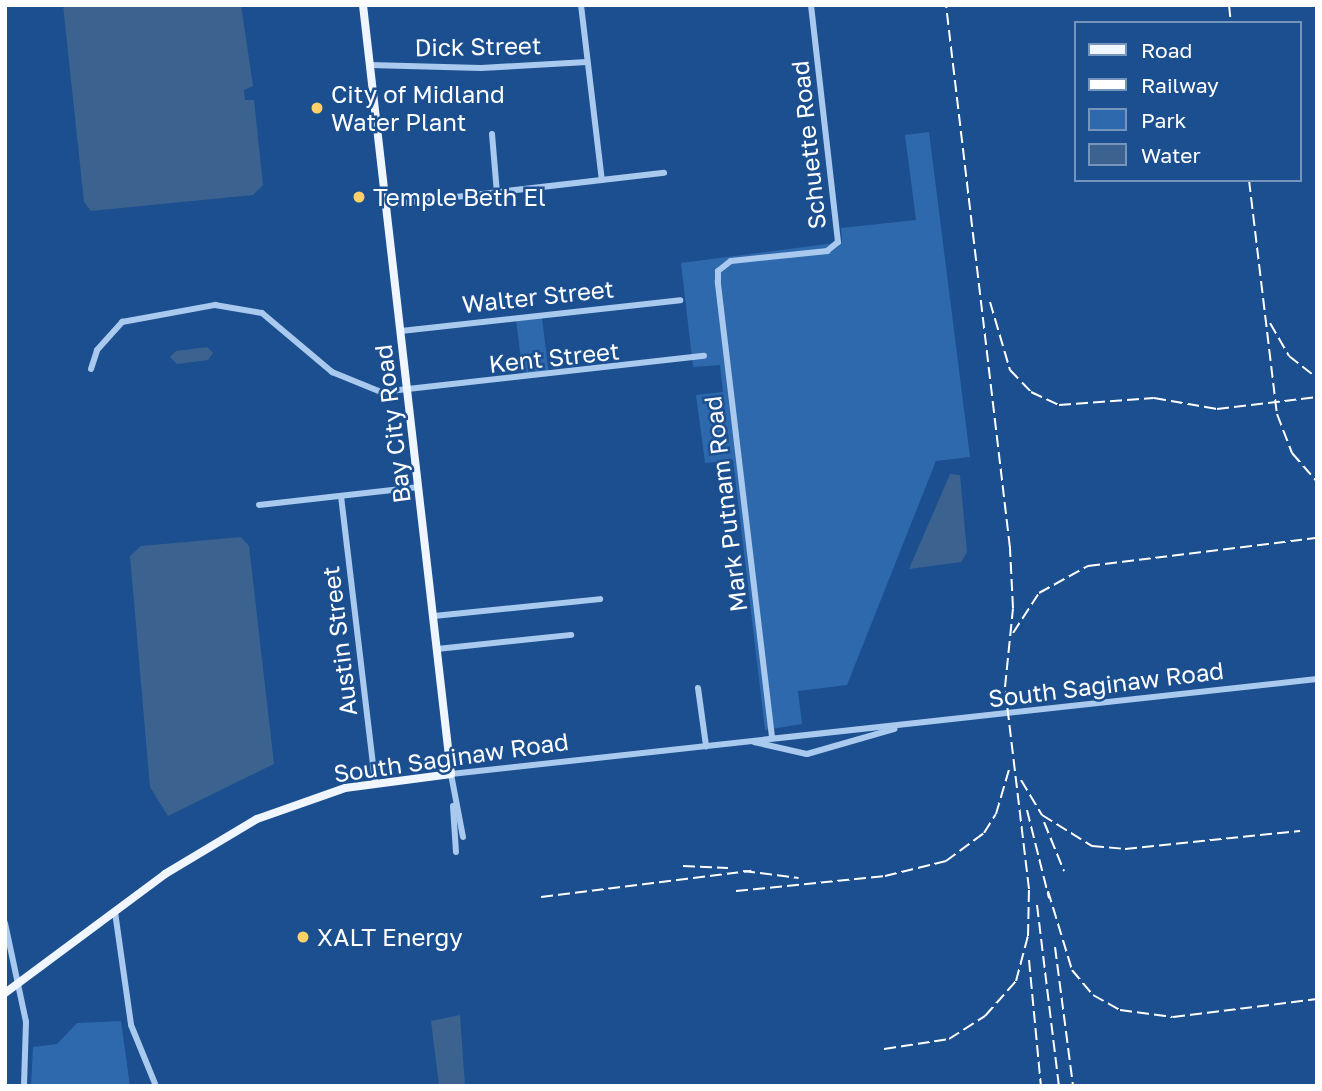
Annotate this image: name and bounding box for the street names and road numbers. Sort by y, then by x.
street label: Dick Street [414,30,542,62]
street label: Schuette Road [785,59,831,231]
street label: Walter Street [461,274,615,318]
street label: Kent Street [487,336,621,378]
street label: Bay City Road [368,343,416,505]
street label: Mark Putnam Road [697,394,753,614]
street label: Austin Street [316,564,362,718]
street label: South Saginaw Road [987,655,1225,713]
street label: South Saginaw Road [332,726,570,788]

